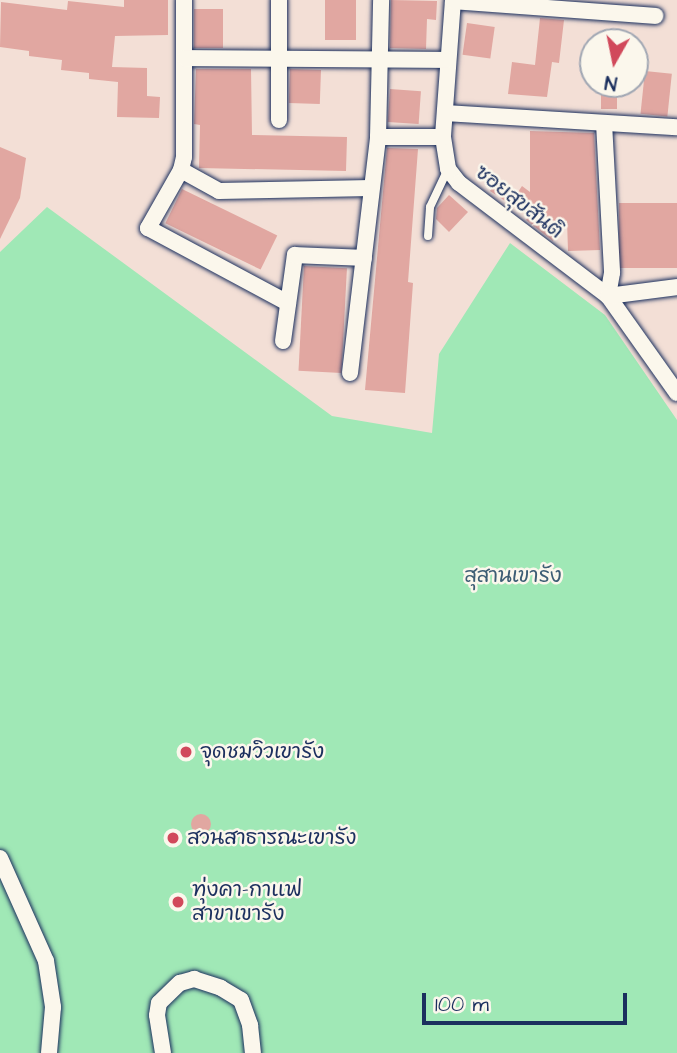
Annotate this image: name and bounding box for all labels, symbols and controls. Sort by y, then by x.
north arrow [579,28,649,98]
text: N [603,68,619,97]
street label: ซอยสุขสันติ [470,160,568,244]
park label: สุสานเขารัง [464,563,562,589]
place label: จุดชมวิวเขารัง [200,739,324,765]
marker: จุดชมวิวเขารัง [178,744,194,760]
place label: สวนสาธารณะเขารัง [187,825,356,851]
marker: สวนสาธารณะเขารัง [165,830,181,846]
place label: ทุ่งคา-กาแฟ สาขาเขารัง [192,877,302,927]
marker: ทุ่งคา-กาแฟ สาขาเขารัง [170,894,186,910]
scale bar [425,979,630,1023]
text: 100 m [435,990,489,1019]

